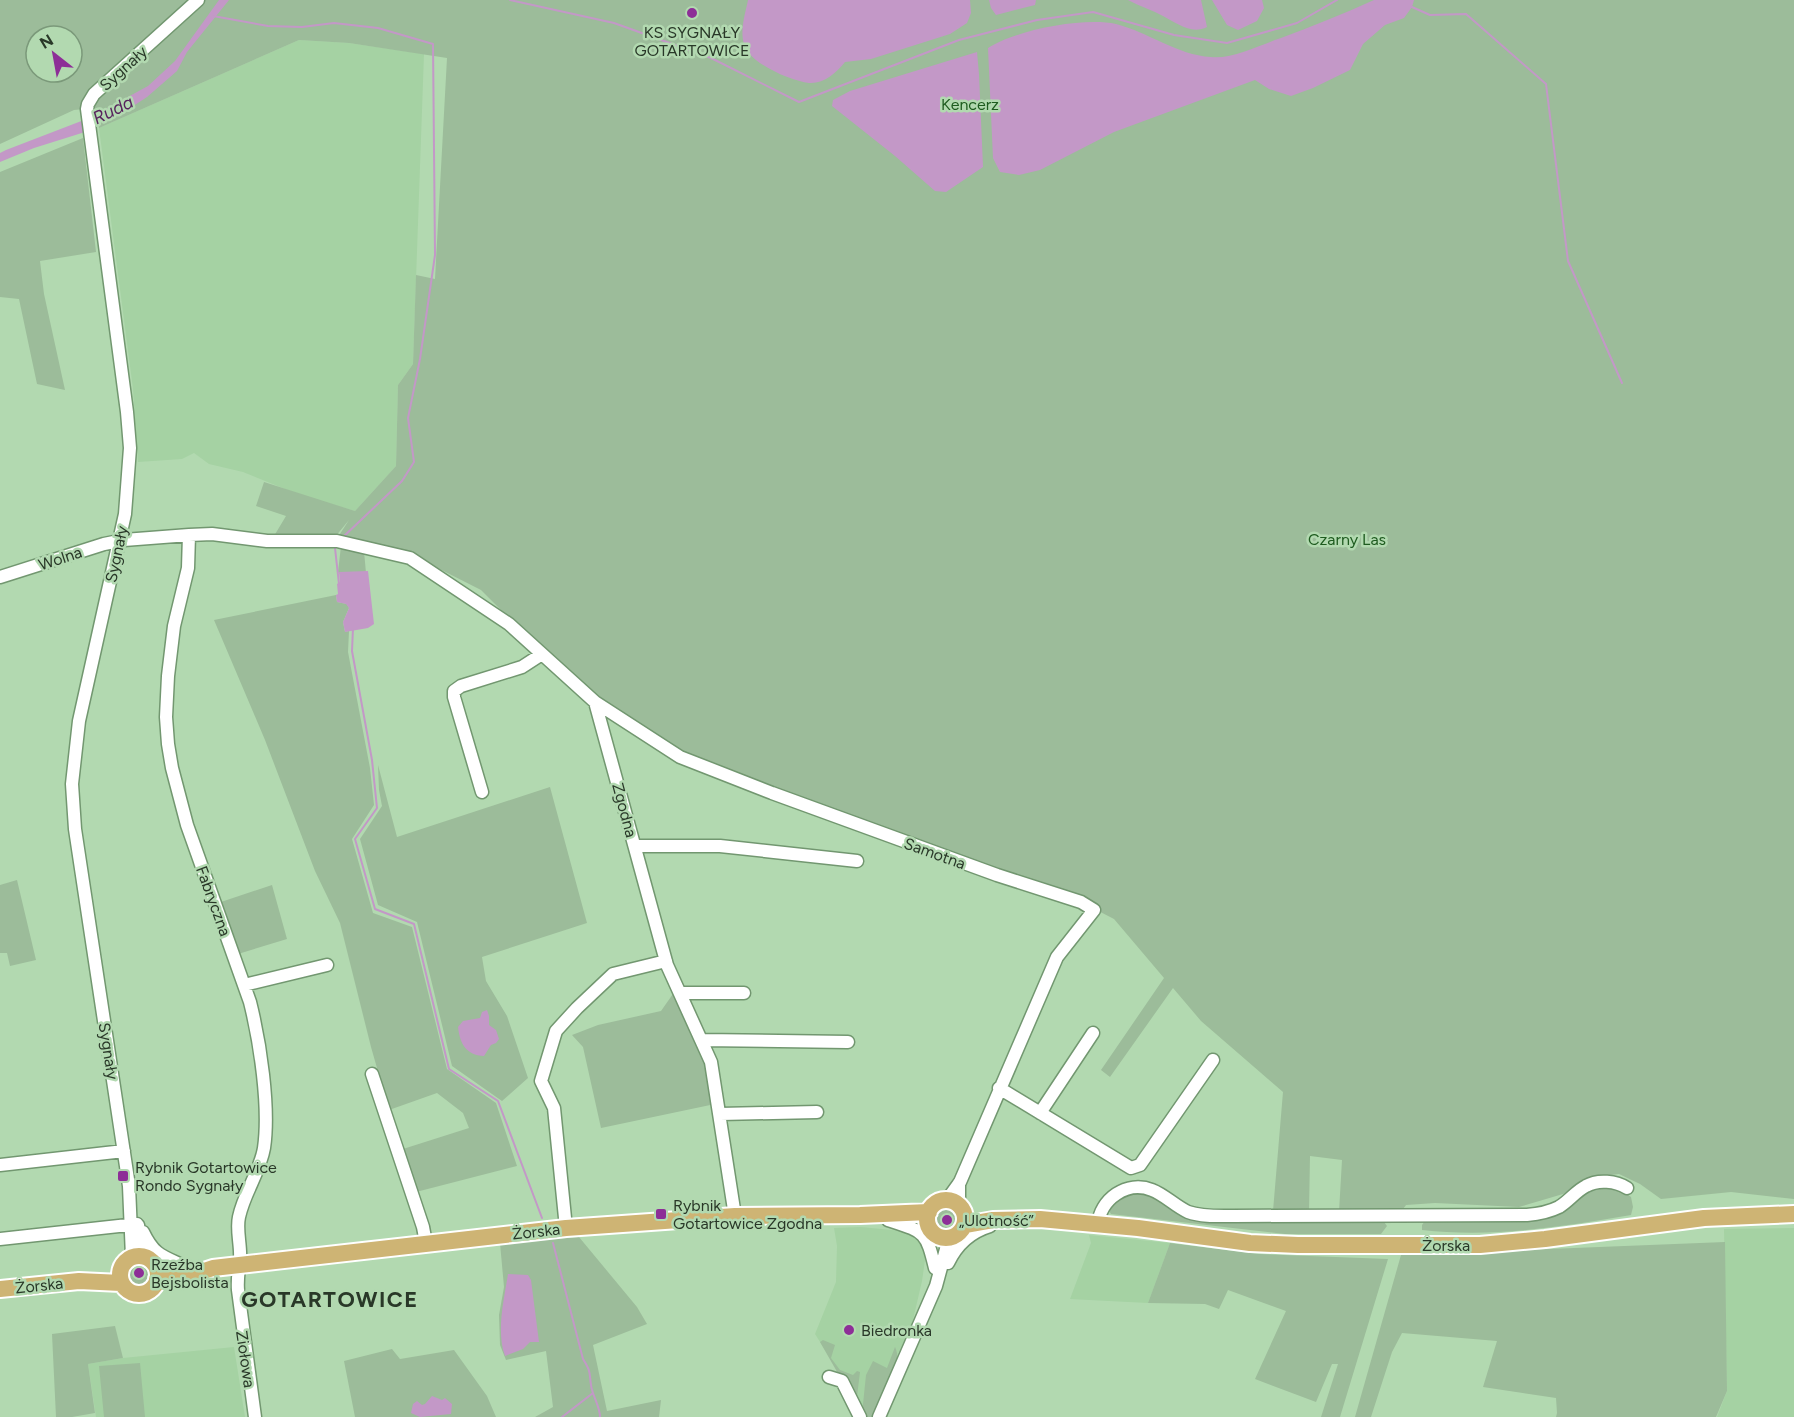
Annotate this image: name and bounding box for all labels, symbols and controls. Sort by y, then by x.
marker: KS SYGNAŁY GOTARTOWICE [685,6,699,20]
place label: KS SYGNAŁY GOTARTOWICE [635,23,749,60]
north arrow [24,24,84,84]
text: N [36,30,57,53]
street label: Sygnały [96,42,151,95]
water label: Ruda [89,91,137,129]
park label: Kencerz [941,95,999,114]
street label: Sygnały [101,523,132,584]
park label: Czarny Las [1308,530,1386,549]
street label: Wolna [36,543,84,574]
street label: Zgodna [608,781,641,839]
street label: Samotna [901,834,968,873]
street label: Fabryczna [192,863,235,939]
street label: Sygnały [95,1021,122,1082]
place label: Rybnik Gotartowice Rondo Sygnały [135,1158,277,1195]
marker: Rybnik Gotartowice Rondo Sygnały [116,1169,130,1183]
place label: Rybnik Gotartowice Zgodna [673,1196,822,1233]
marker: Rybnik Gotartowice Zgodna [654,1207,668,1221]
place label: „Ulotność” [959,1211,1035,1230]
marker: „Ulotność” [940,1213,954,1227]
street label: Żorska [511,1220,561,1243]
street label: Żorska [1422,1236,1470,1255]
place label: Rzeźba Bejsbolista [151,1255,229,1292]
marker: Rzeźba Bejsbolista [132,1266,146,1280]
street label: Żorska [14,1274,64,1297]
district label: GOTARTOWICE [241,1286,419,1313]
place label: Biedronka [861,1321,932,1340]
marker: Biedronka [842,1323,856,1337]
street label: Ziołowa [232,1329,259,1389]

